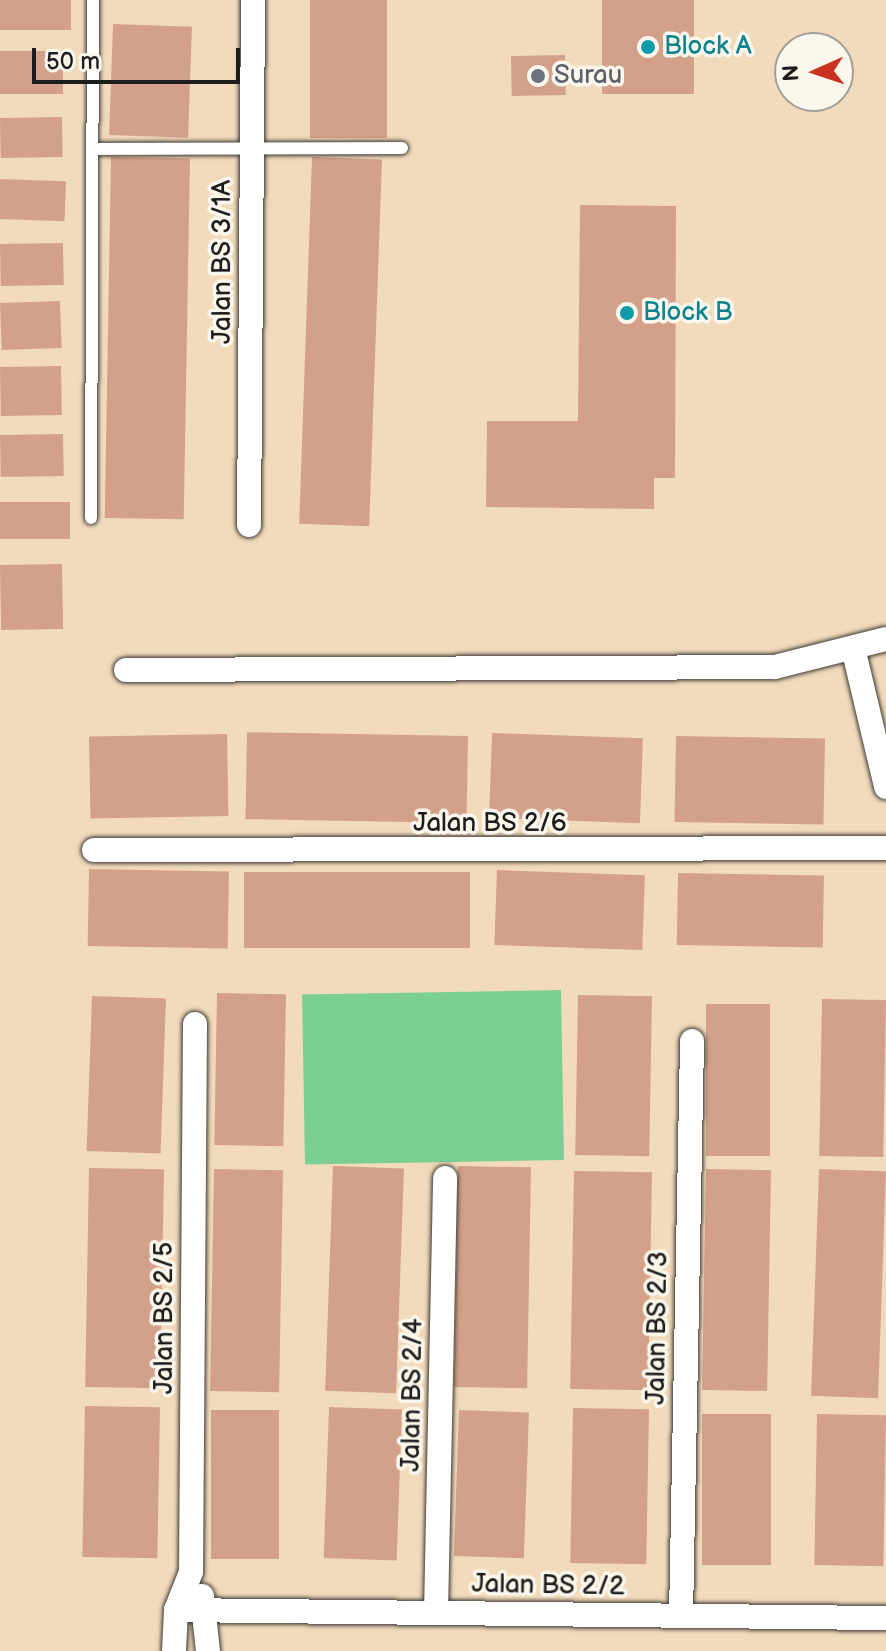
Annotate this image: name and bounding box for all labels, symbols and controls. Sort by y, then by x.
place label: Block A [664,31,752,63]
scale bar [36,32,244,82]
north arrow [774,32,854,112]
marker: Block A [639,38,657,56]
text: 50 m [46,47,100,76]
place label: Surau [554,60,622,92]
text: N [778,64,805,82]
marker: Surau [529,67,547,85]
street label: Jalan BS 3/1A [207,180,239,344]
place label: Block B [643,297,733,329]
marker: Block B [618,304,636,322]
street label: Jalan BS 2/6 [413,808,567,840]
street label: Jalan BS 2/5 [149,1242,181,1394]
street label: Jalan BS 2/3 [641,1251,675,1405]
street label: Jalan BS 2/4 [396,1318,430,1472]
street label: Jalan BS 2/2 [471,1569,625,1603]

